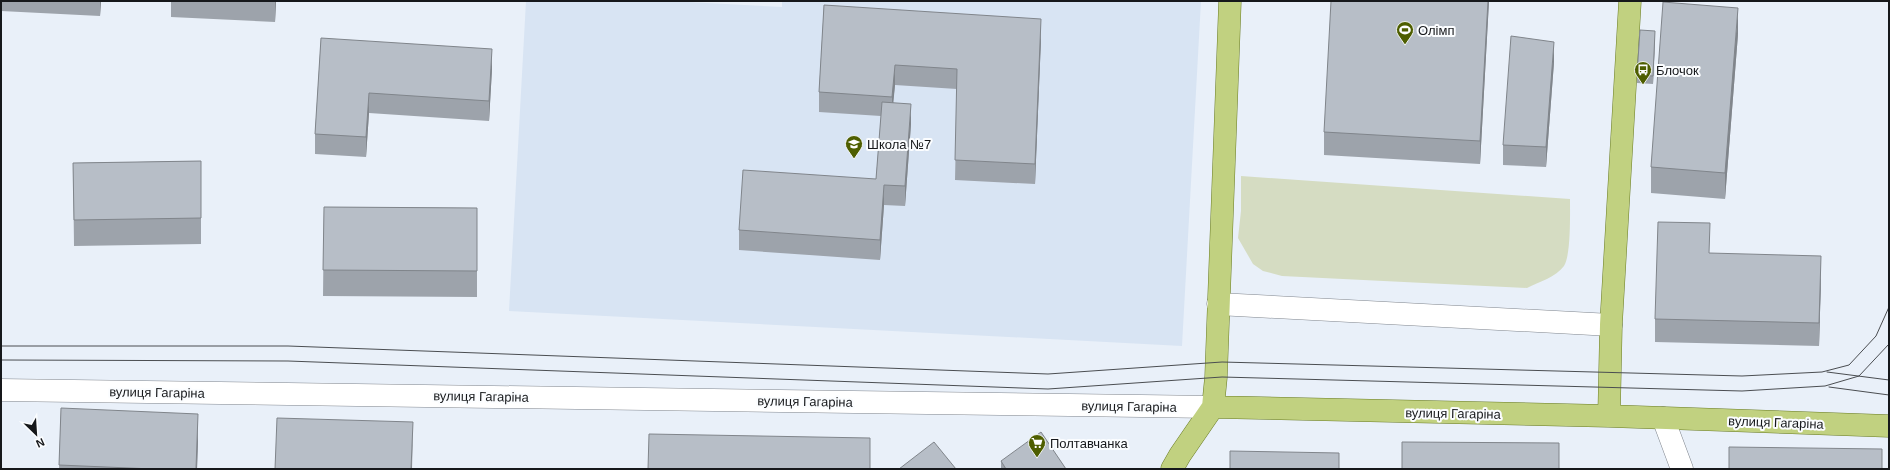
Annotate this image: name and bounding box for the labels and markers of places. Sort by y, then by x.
sports icon: Олімп [1395,20,1415,45]
place label: Олімп [1418,23,1454,38]
bus stop icon: Блочок [1633,60,1653,85]
place label: Блочок [1656,63,1699,78]
school or university icon: Школа №7 [844,134,864,159]
place label: Школа №7 [867,137,931,152]
supermarket icon: Полтавчанка [1027,433,1047,458]
place label: Полтавчанка [1050,436,1128,451]

